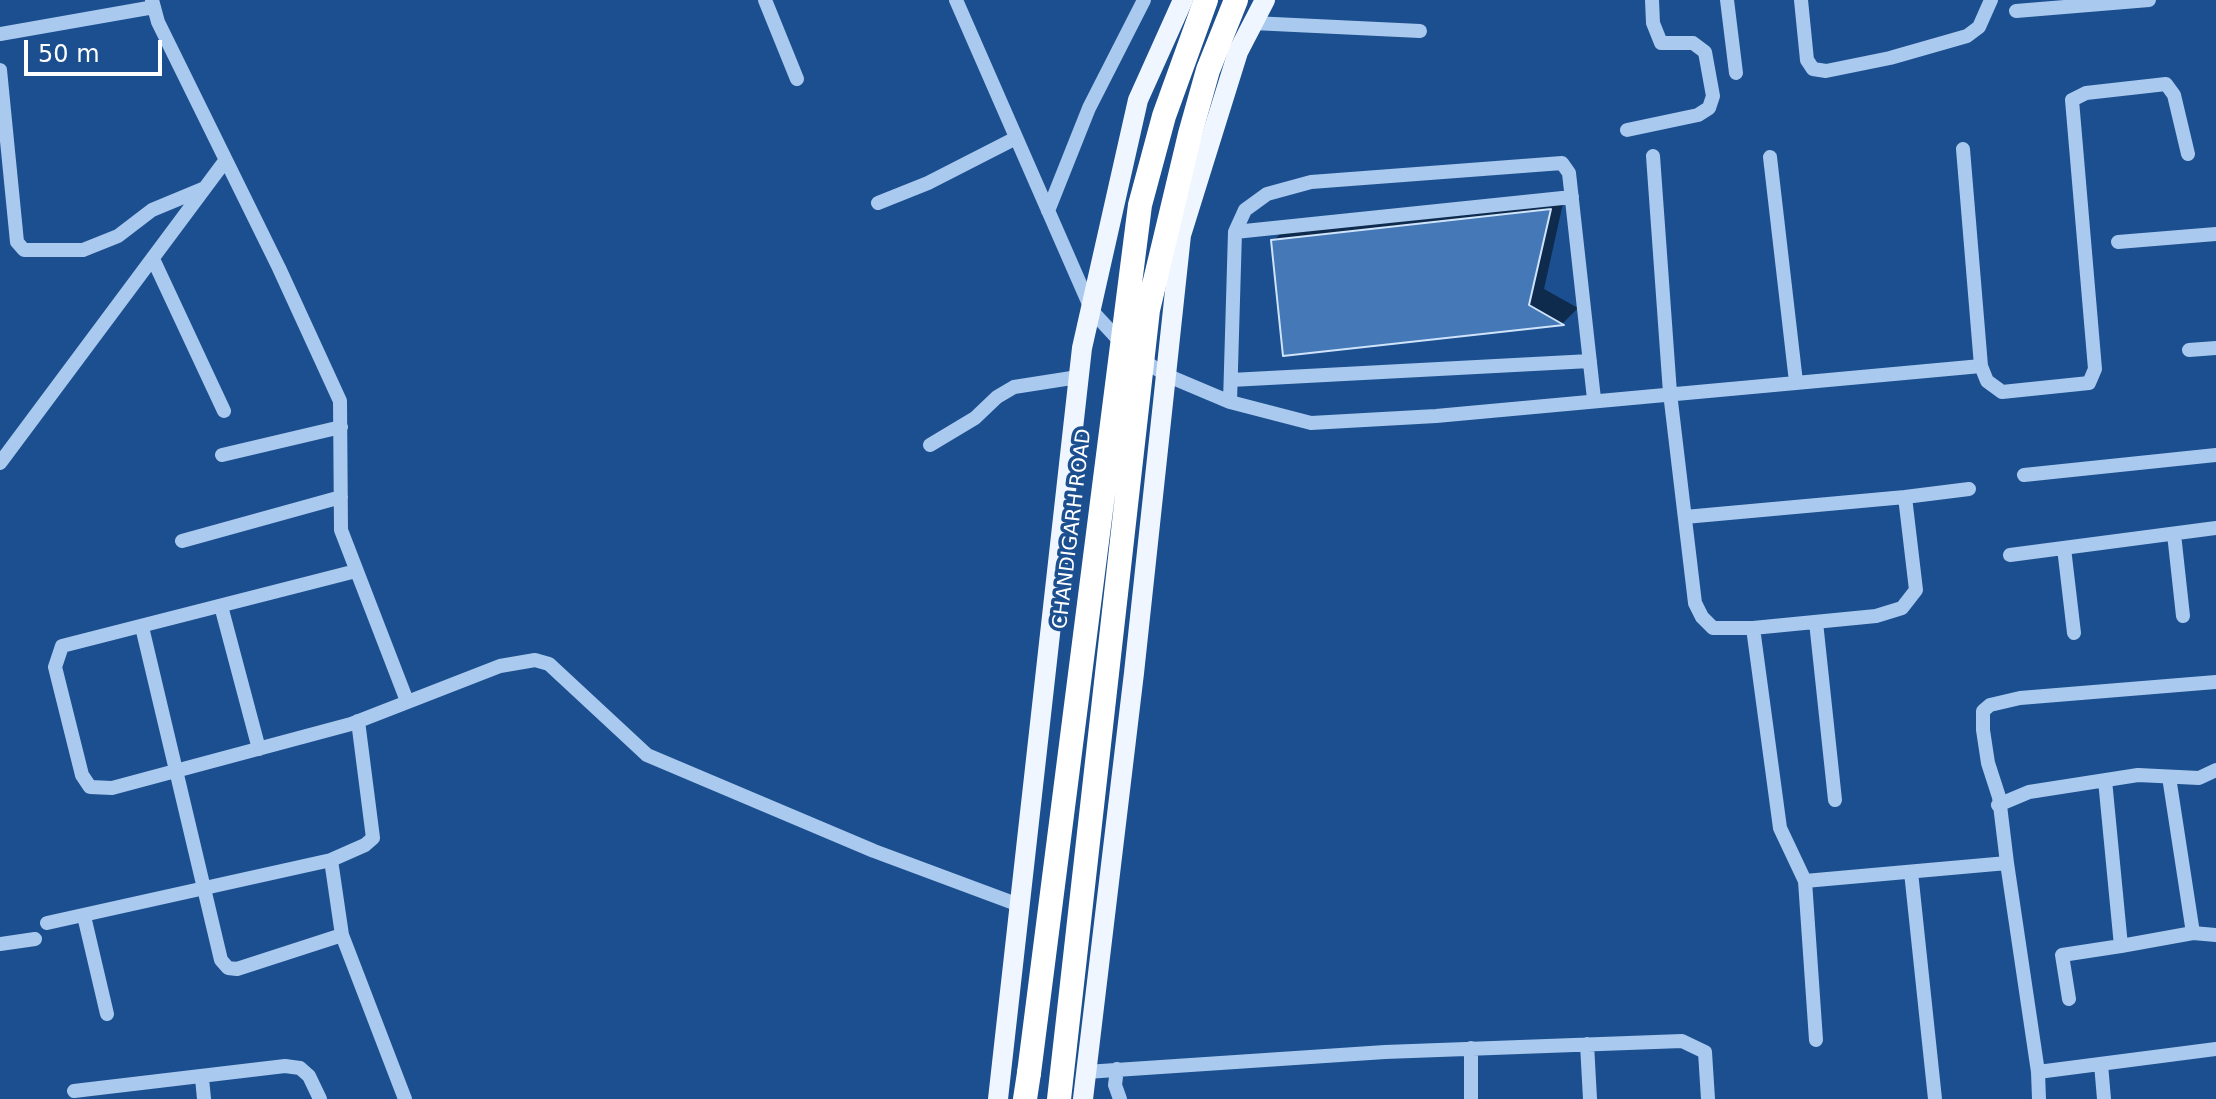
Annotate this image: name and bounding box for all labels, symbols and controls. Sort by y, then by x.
scale bar [28,24,166,74]
text: 50 m [38,40,100,68]
street label: CHANDIGARH ROAD [1049,427,1097,631]

